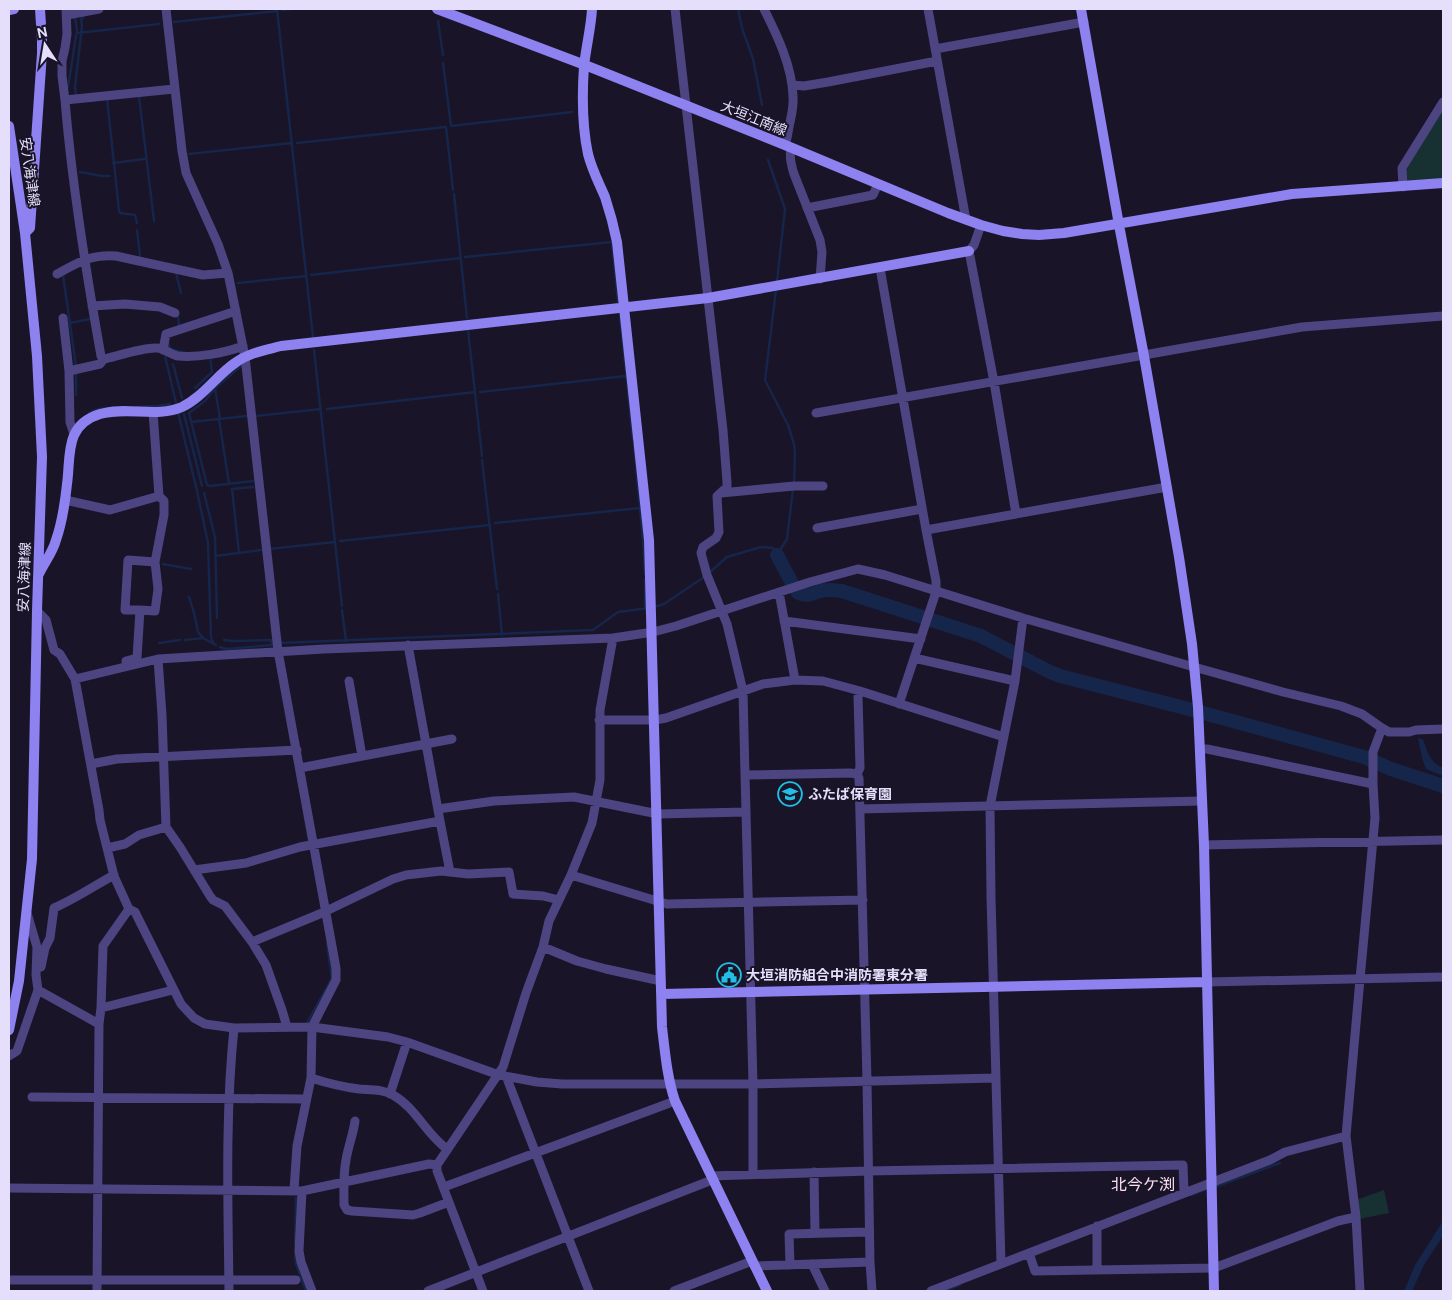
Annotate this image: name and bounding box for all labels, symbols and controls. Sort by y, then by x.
north arrow [20,20,70,70]
text: N [35,22,49,42]
street label: 大垣江南線 [718,97,790,139]
street label: 安八海津線 [16,136,44,208]
street label: 安八海津線 [14,542,34,612]
school or university icon: ふたば保育園 [777,781,803,807]
place label: ふたば保育園 [808,785,892,803]
public building icon: 大垣消防組合中消防署東分署 [716,962,742,988]
place label: 大垣消防組合中消防署東分署 [746,966,928,984]
district label: 北今ケ渕 [1111,1174,1175,1195]

